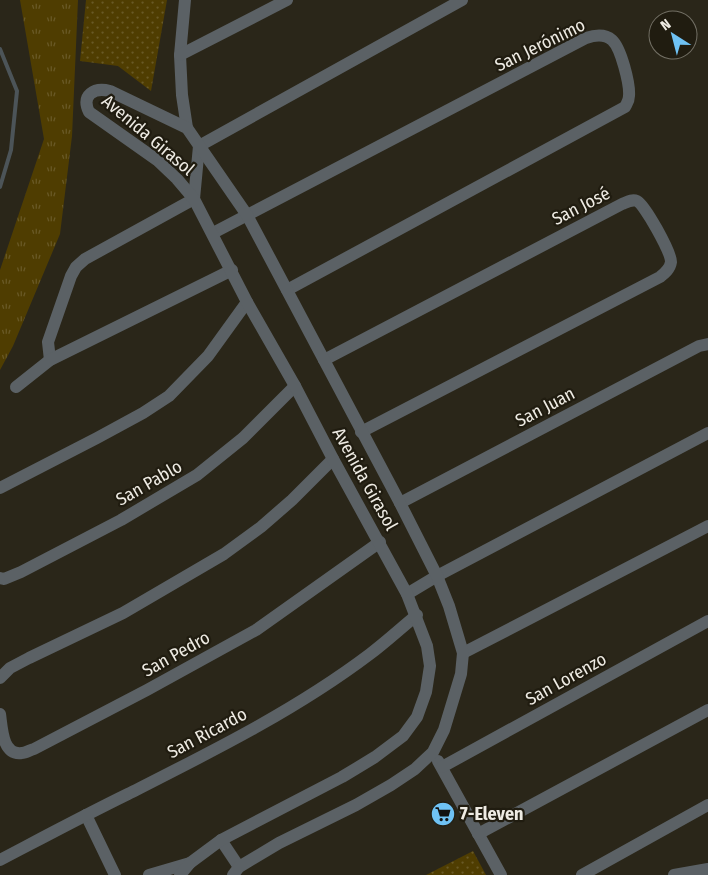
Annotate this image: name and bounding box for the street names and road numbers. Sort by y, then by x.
street label: San Jerónimo [491,14,589,76]
street label: Avenida Girasol [97,90,199,180]
street label: San José [548,182,614,230]
street label: San Juan [512,382,578,432]
street label: Avenida Girasol [328,424,402,534]
street label: San Pablo [112,455,186,511]
street label: San Pedro [138,626,214,682]
street label: San Lorenzo [522,648,610,710]
street label: San Ricardo [163,703,251,763]

